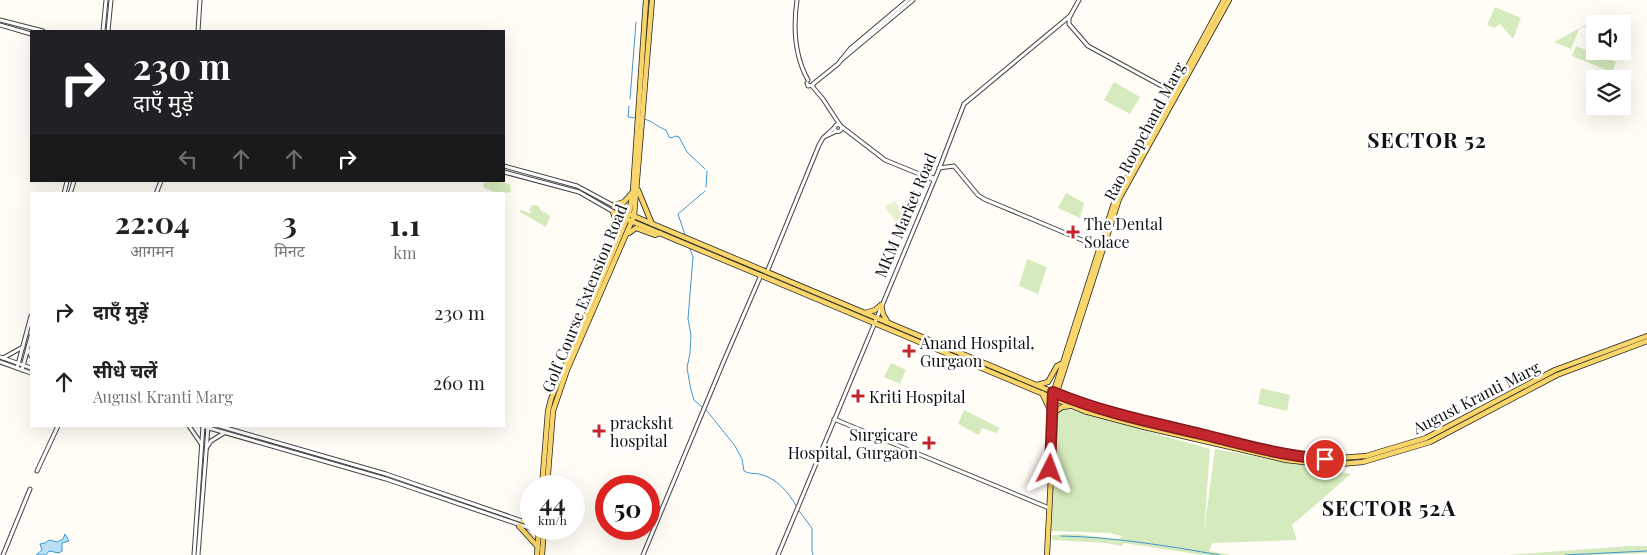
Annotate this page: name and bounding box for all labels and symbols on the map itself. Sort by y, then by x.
street label: Rao Roopchand Marg [1099,58,1190,204]
district label: SECTOR 52 [1367,125,1487,153]
street label: MKM Market Road [869,150,941,280]
street label: Golf Course Extension Road [537,201,631,395]
place label: The Dental Solace [1084,213,1163,252]
marker: The Dental Solace [1066,225,1080,239]
place label: Anand Hospital, Gurgaon [919,332,1035,371]
marker: Anand Hospital, Gurgaon [902,344,916,358]
street label: August Kranti Marg [1408,356,1544,439]
place label: Kriti Hospital [869,386,966,407]
marker: Kriti Hospital [851,389,865,403]
place label: pracksht hospital [610,412,674,451]
marker: pracksht hospital [592,424,606,438]
place label: Surgicare Hospital, Gurgaon [788,424,918,463]
marker: Surgicare Hospital, Gurgaon [922,436,936,450]
pin [1304,438,1346,480]
position arrow [1023,442,1075,494]
speed limit sign: 50 [595,475,660,540]
district label: SECTOR 52A [1322,493,1456,521]

